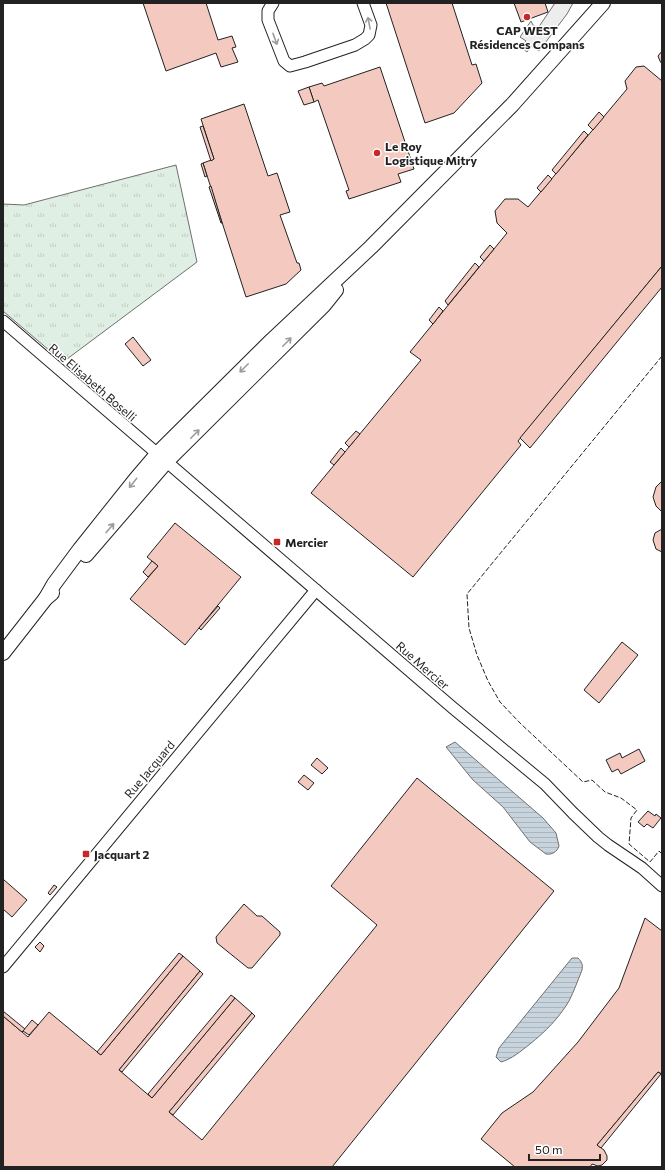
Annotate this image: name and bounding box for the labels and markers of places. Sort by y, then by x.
marker: CAP WEST Résidences Compans [522,12,532,22]
place label: CAP WEST Résidences Compans [469,23,585,51]
place label: Le Roy Logistique Mitry [385,139,477,167]
marker: Le Roy Logistique Mitry [372,148,382,158]
place label: Mercier [285,535,328,549]
marker: Mercier [272,537,282,547]
place label: Jacquart 2 [94,847,150,862]
marker: Jacquart 2 [81,849,91,859]

